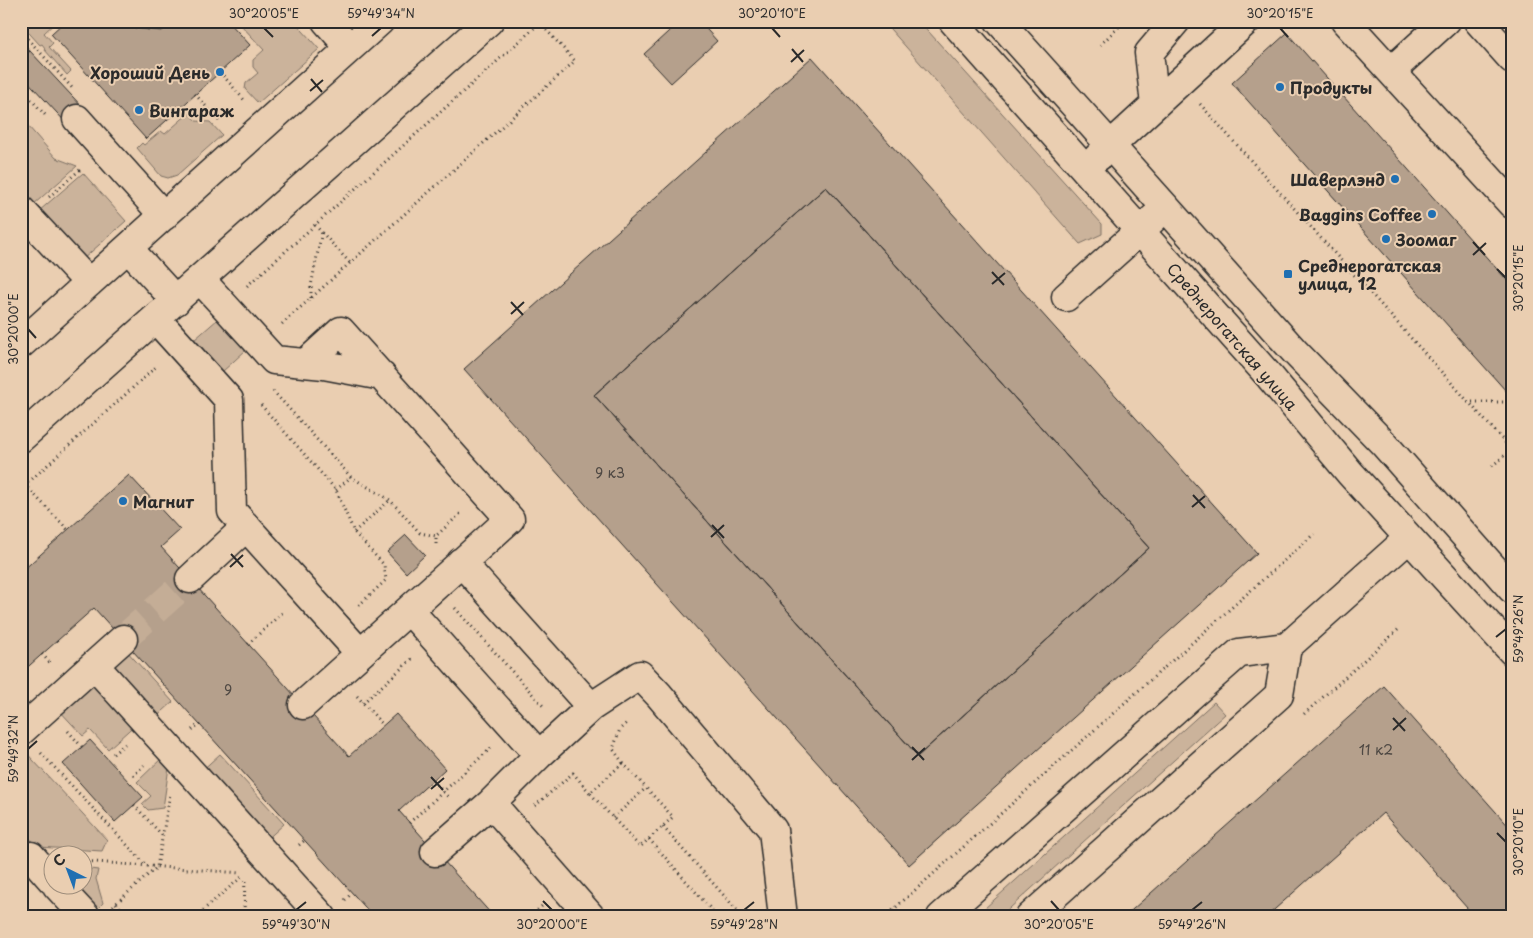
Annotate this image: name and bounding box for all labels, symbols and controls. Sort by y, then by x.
text: 30°20'05"E [229,4,299,22]
text: 59°49'34"N [347,4,415,22]
text: 30°20'10"E [738,4,806,22]
text: 30°20'15"E [1246,4,1314,22]
place label: Хороший День [90,60,210,84]
marker: Хороший День [214,66,226,78]
place label: Продукты [1290,75,1373,99]
marker: Продукты [1274,81,1286,93]
place label: Вингараж [149,98,235,122]
marker: Вингараж [133,104,145,116]
place label: Шаверлэнд [1290,167,1385,191]
marker: Шаверлэнд [1389,173,1401,185]
place label: Baggins Coffee [1299,202,1422,226]
marker: Baggins Coffee [1426,208,1438,220]
place label: Зоомаг [1395,227,1457,251]
marker: Зоомаг [1380,233,1392,245]
text: 30°20'15"E [1509,244,1527,312]
place label: Среднерогатская улица, 12 [1298,253,1442,295]
street label: Среднерогатская улица [1162,257,1304,415]
marker: Среднерогатская улица, 12 [1282,268,1294,280]
text: 30°20'00"E [4,293,22,365]
house number: 9 к3 [595,462,625,483]
place label: Магнит [133,489,195,513]
marker: Магнит [117,495,129,507]
text: 59°49'26"N [1509,595,1527,663]
house number: 9 [224,679,232,700]
text: 59°49'32"N [4,715,22,783]
house number: 11 к2 [1359,739,1393,760]
text: 30°20'10"E [1509,808,1527,876]
north arrow [42,846,92,896]
text: С [48,849,70,871]
text: 59°49'30"N [262,915,330,933]
text: 30°20'00"E [516,915,588,933]
text: 59°49'28"N [710,915,778,933]
text: 30°20'05"E [1024,915,1094,933]
text: 59°49'26"N [1158,915,1226,933]

